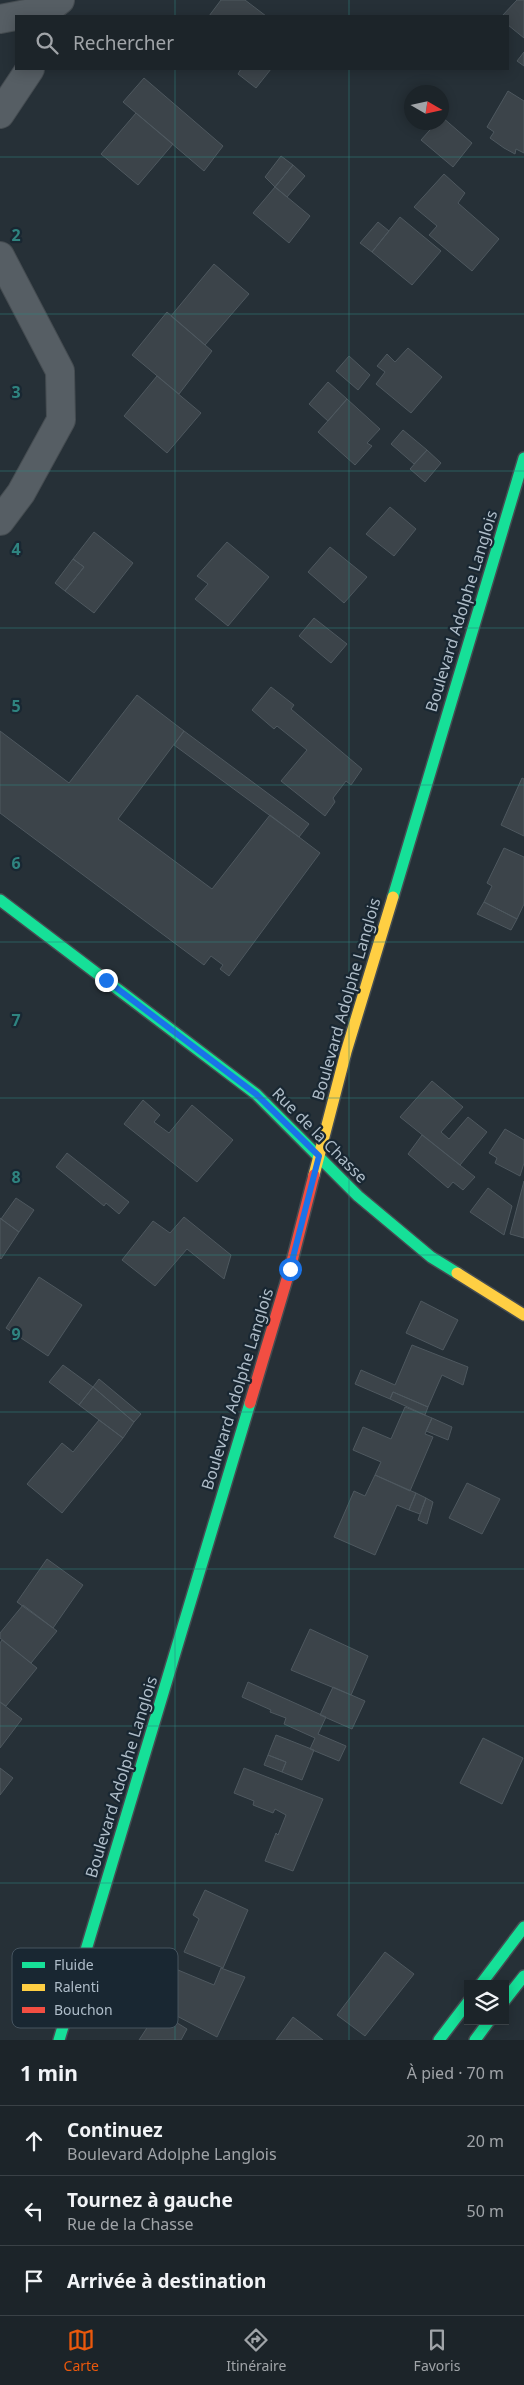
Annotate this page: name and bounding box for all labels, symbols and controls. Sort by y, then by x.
search box [15,15,509,70]
icon: search [33,29,61,57]
text: Rechercher [73,30,174,56]
north arrow [404,85,449,130]
text: 2 [11,224,21,246]
text: 3 [11,381,21,403]
street label: Boulevard Adolphe Langlois [420,508,502,714]
text: 4 [11,538,21,560]
text: 5 [11,695,21,717]
text: 6 [11,852,21,874]
street label: Boulevard Adolphe Langlois [307,895,385,1103]
route end [95,969,118,992]
text: 7 [11,1009,21,1031]
street label: Rue de la Chasse [267,1082,373,1188]
text: 8 [11,1166,21,1188]
route start [279,1258,302,1281]
street label: Boulevard Adolphe Langlois [196,1286,278,1492]
text: 9 [11,1323,21,1345]
street label: Boulevard Adolphe Langlois [80,1674,162,1880]
legend [12,1948,178,2028]
text: Fluide [54,1955,94,1974]
text: Ralenti [54,1977,99,1996]
map controls [464,1980,509,2025]
button: layers [464,1980,509,2025]
text: Bouchon [54,2000,113,2019]
text: 1 min [20,2059,78,2087]
text: À pied · 70 m [407,2062,504,2084]
text: Continuez [67,2117,163,2143]
icon: ahead [20,2127,48,2155]
text: 20 m [467,2130,504,2152]
text: Boulevard Adolphe Langlois [67,2143,277,2165]
text: Tournez à gauche [67,2187,233,2213]
icon: left [20,2197,48,2225]
text: 50 m [467,2200,504,2222]
text: Rue de la Chasse [67,2213,194,2235]
icon: arrive [20,2267,48,2295]
text: Arrivée à destination [67,2268,266,2294]
tab: Carte [64,2326,99,2375]
tab: Itinéraire [226,2326,286,2375]
tab: Favoris [414,2326,460,2375]

